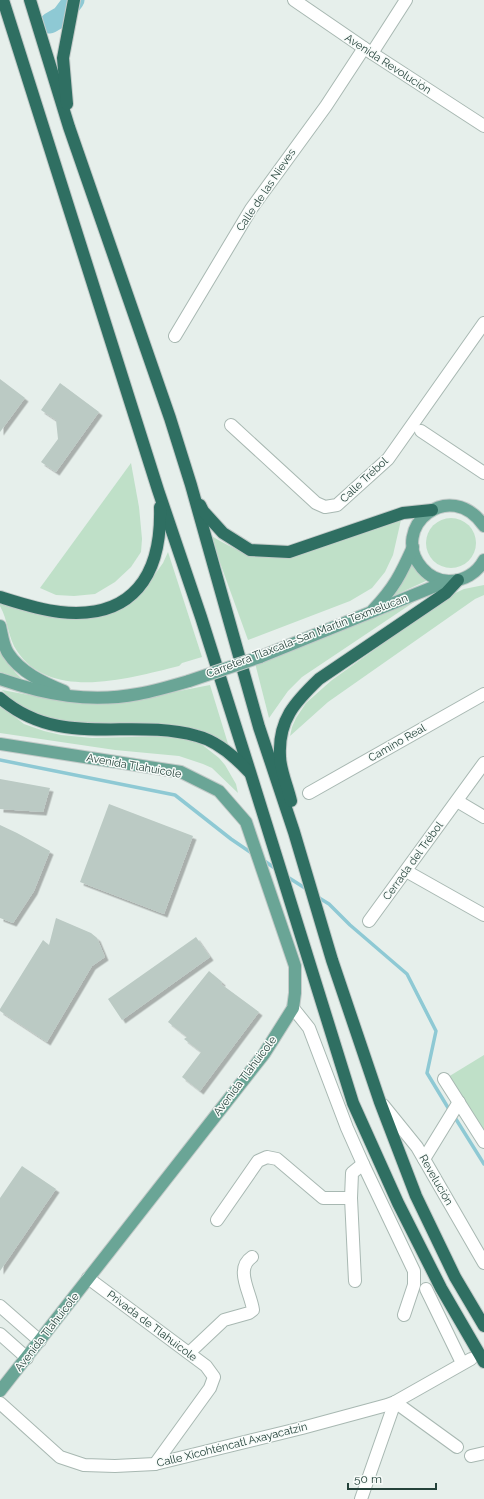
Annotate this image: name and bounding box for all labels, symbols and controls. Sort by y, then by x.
street label: Avenida Revolución [342,31,434,97]
street label: Calle de las Nieves [234,146,298,234]
street label: Calle Trébol [337,455,391,505]
street label: Carretera Tlaxcala-San Martín Texmelucan [204,591,410,681]
street label: Camino Real [366,721,428,765]
street label: Avenida Tlahuicole [85,751,183,781]
street label: Cerrada del Trébol [380,819,446,903]
street label: Avenida Tlahuicole [211,1033,280,1118]
street label: Revelución [416,1152,456,1208]
street label: Privada de Tlahuicole [104,1288,200,1364]
street label: Avenida Tlahuicole [12,1290,82,1374]
street label: Calle Xicohténcatl Axayacatzin [155,1420,309,1470]
scale bar [348,1465,436,1491]
text: 50 m [354,1472,382,1486]

